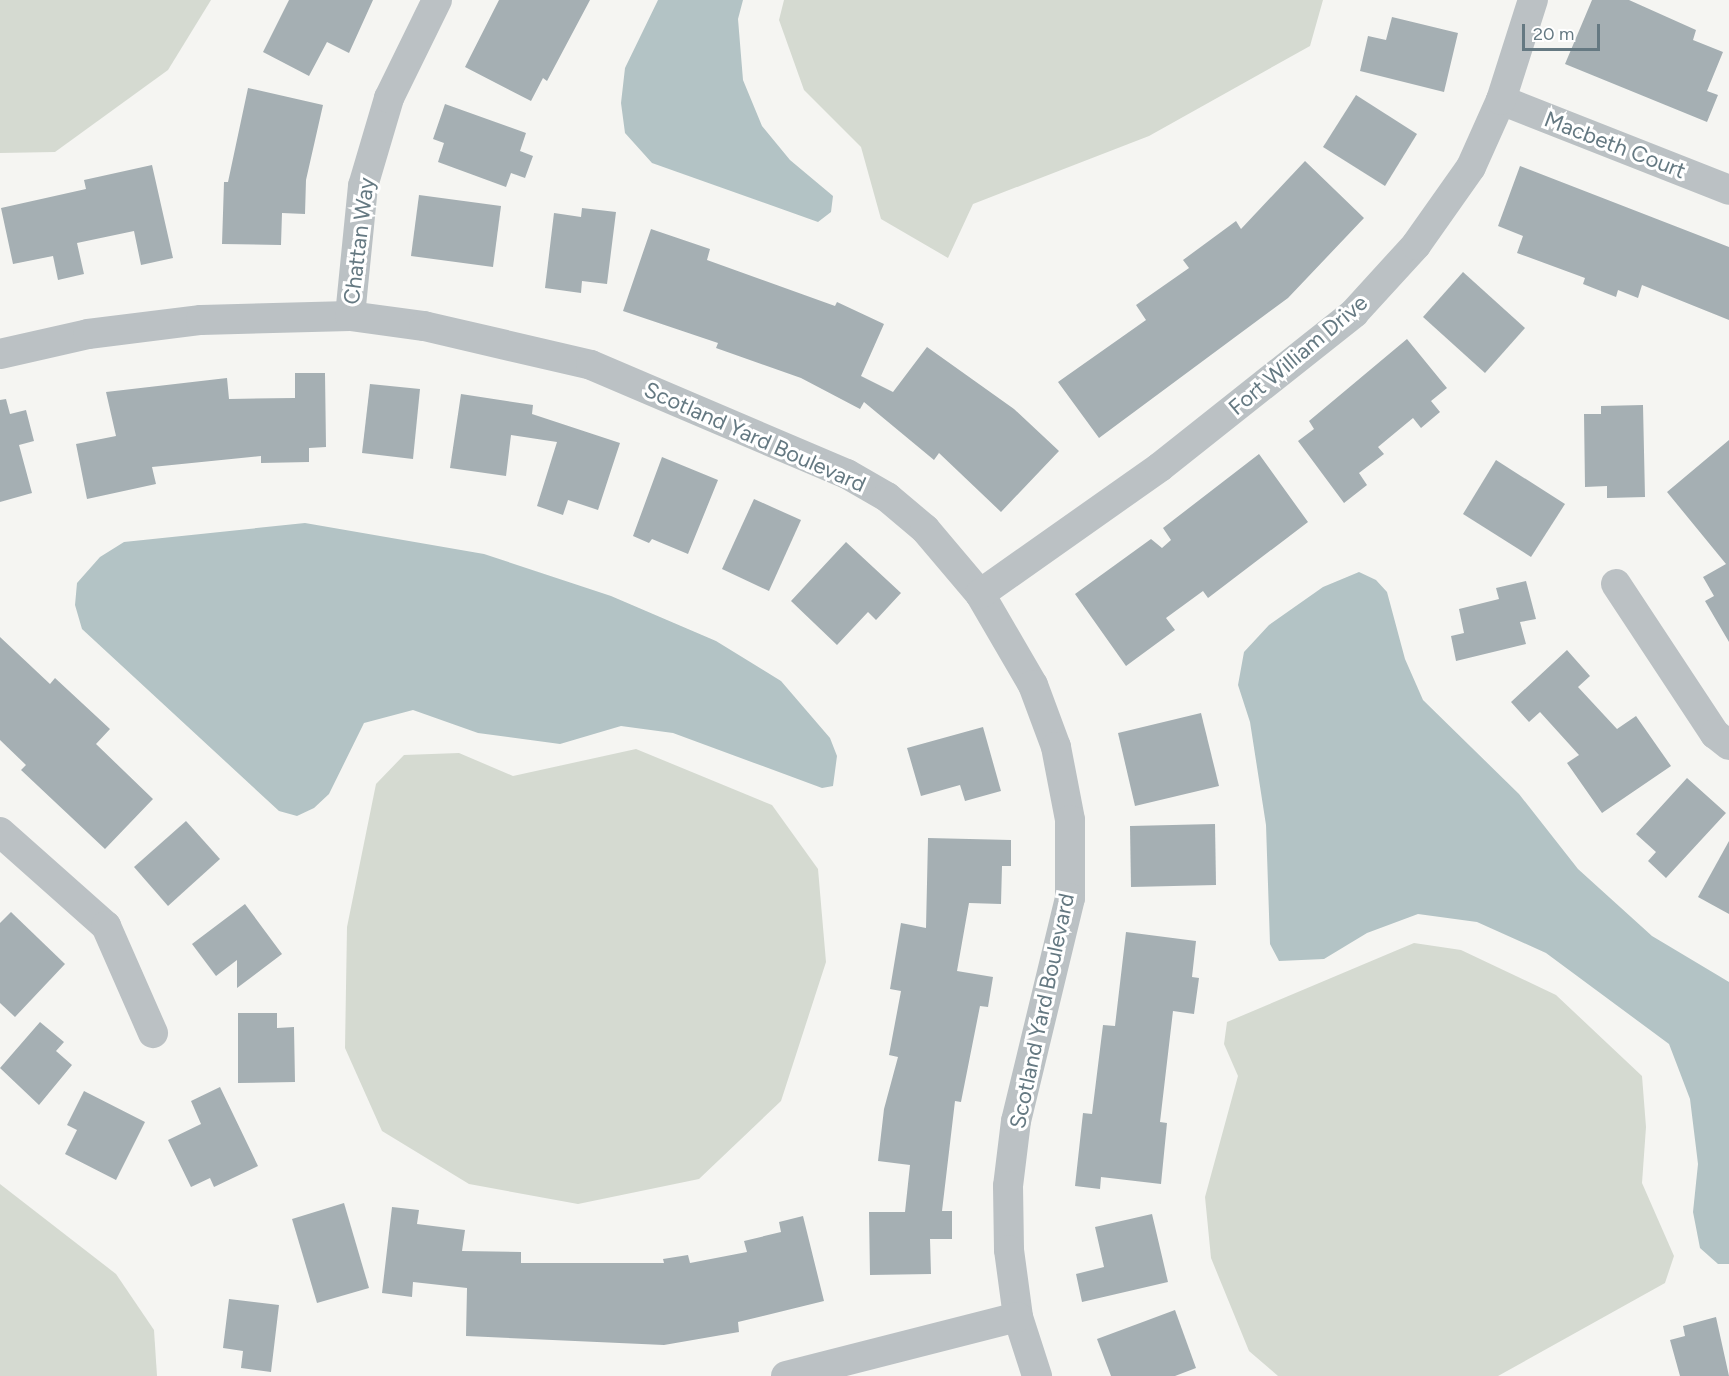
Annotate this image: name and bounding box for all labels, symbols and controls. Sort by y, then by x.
scale bar [1525,12,1603,50]
text: 20 m [1533,23,1574,45]
street label: Macbeth Court [1541,106,1689,184]
street label: Chattan Way [338,176,380,306]
street label: Fort William Drive [1223,289,1373,421]
street label: Scotland Yard Boulevard [640,376,870,498]
street label: Scotland Yard Boulevard [1004,891,1080,1131]

